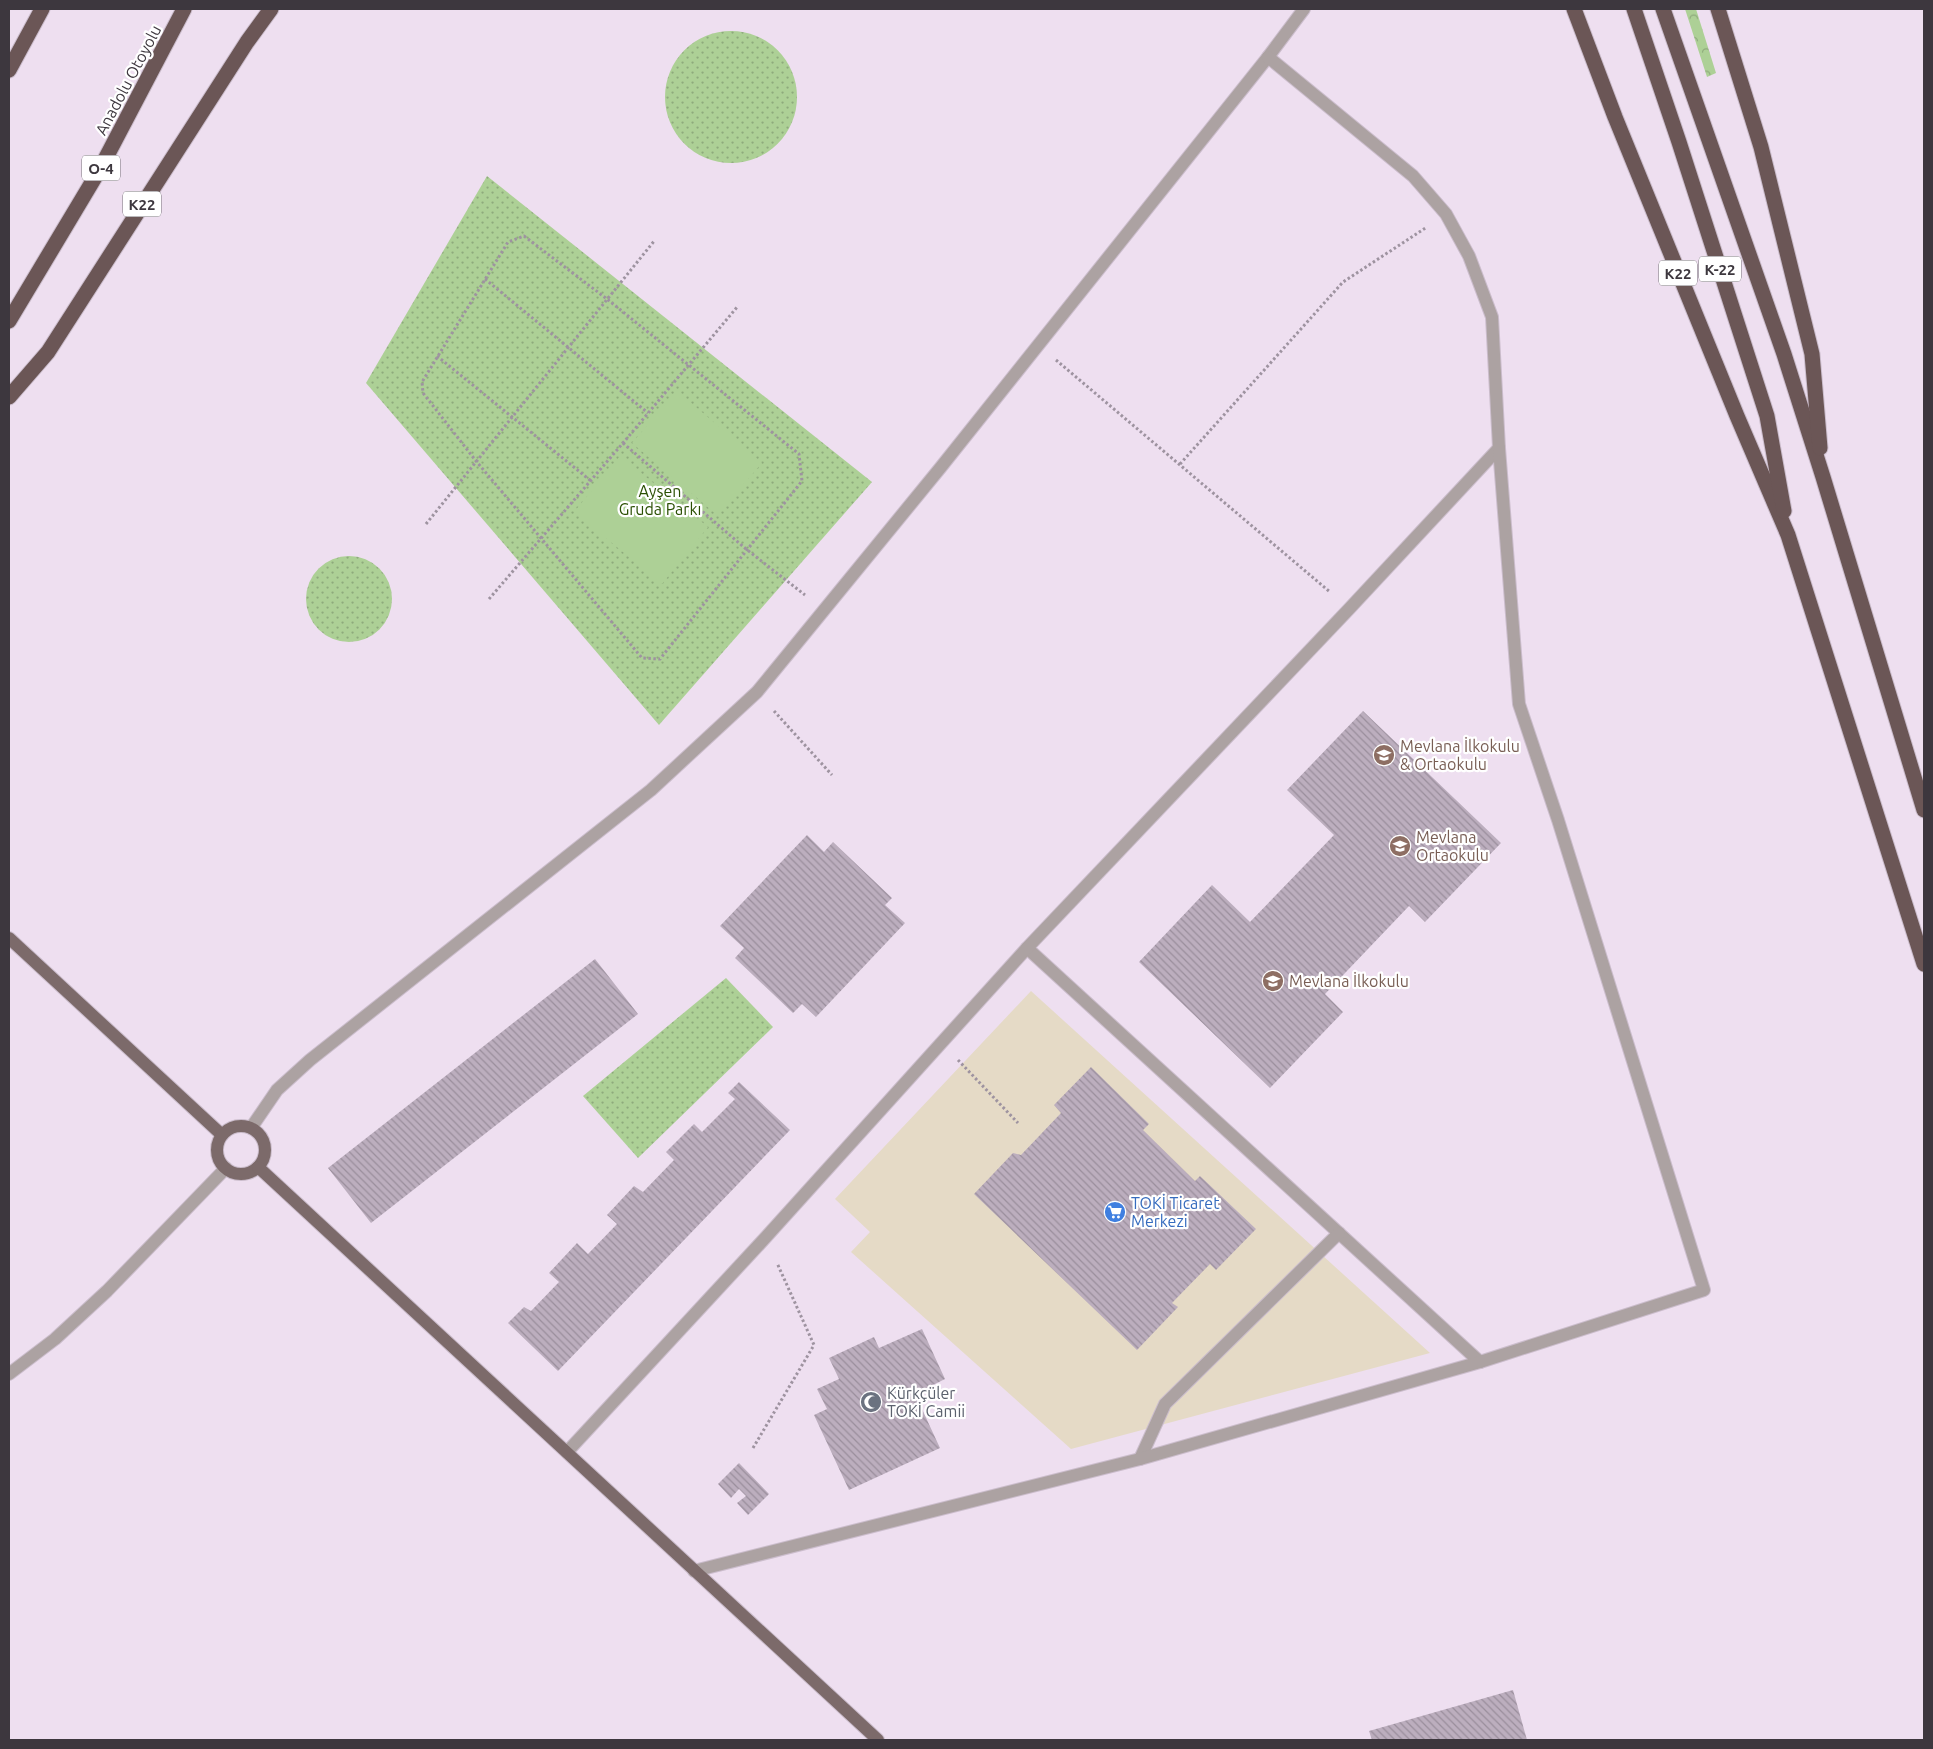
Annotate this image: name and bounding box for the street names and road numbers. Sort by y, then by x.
street label: Anadolu Otoyolu [91,22,165,138]
road number: O-4 [82,156,120,180]
road number: K22 [123,192,161,216]
road number: K-22 [1699,256,1741,282]
road number: K22 [1659,260,1697,286]

